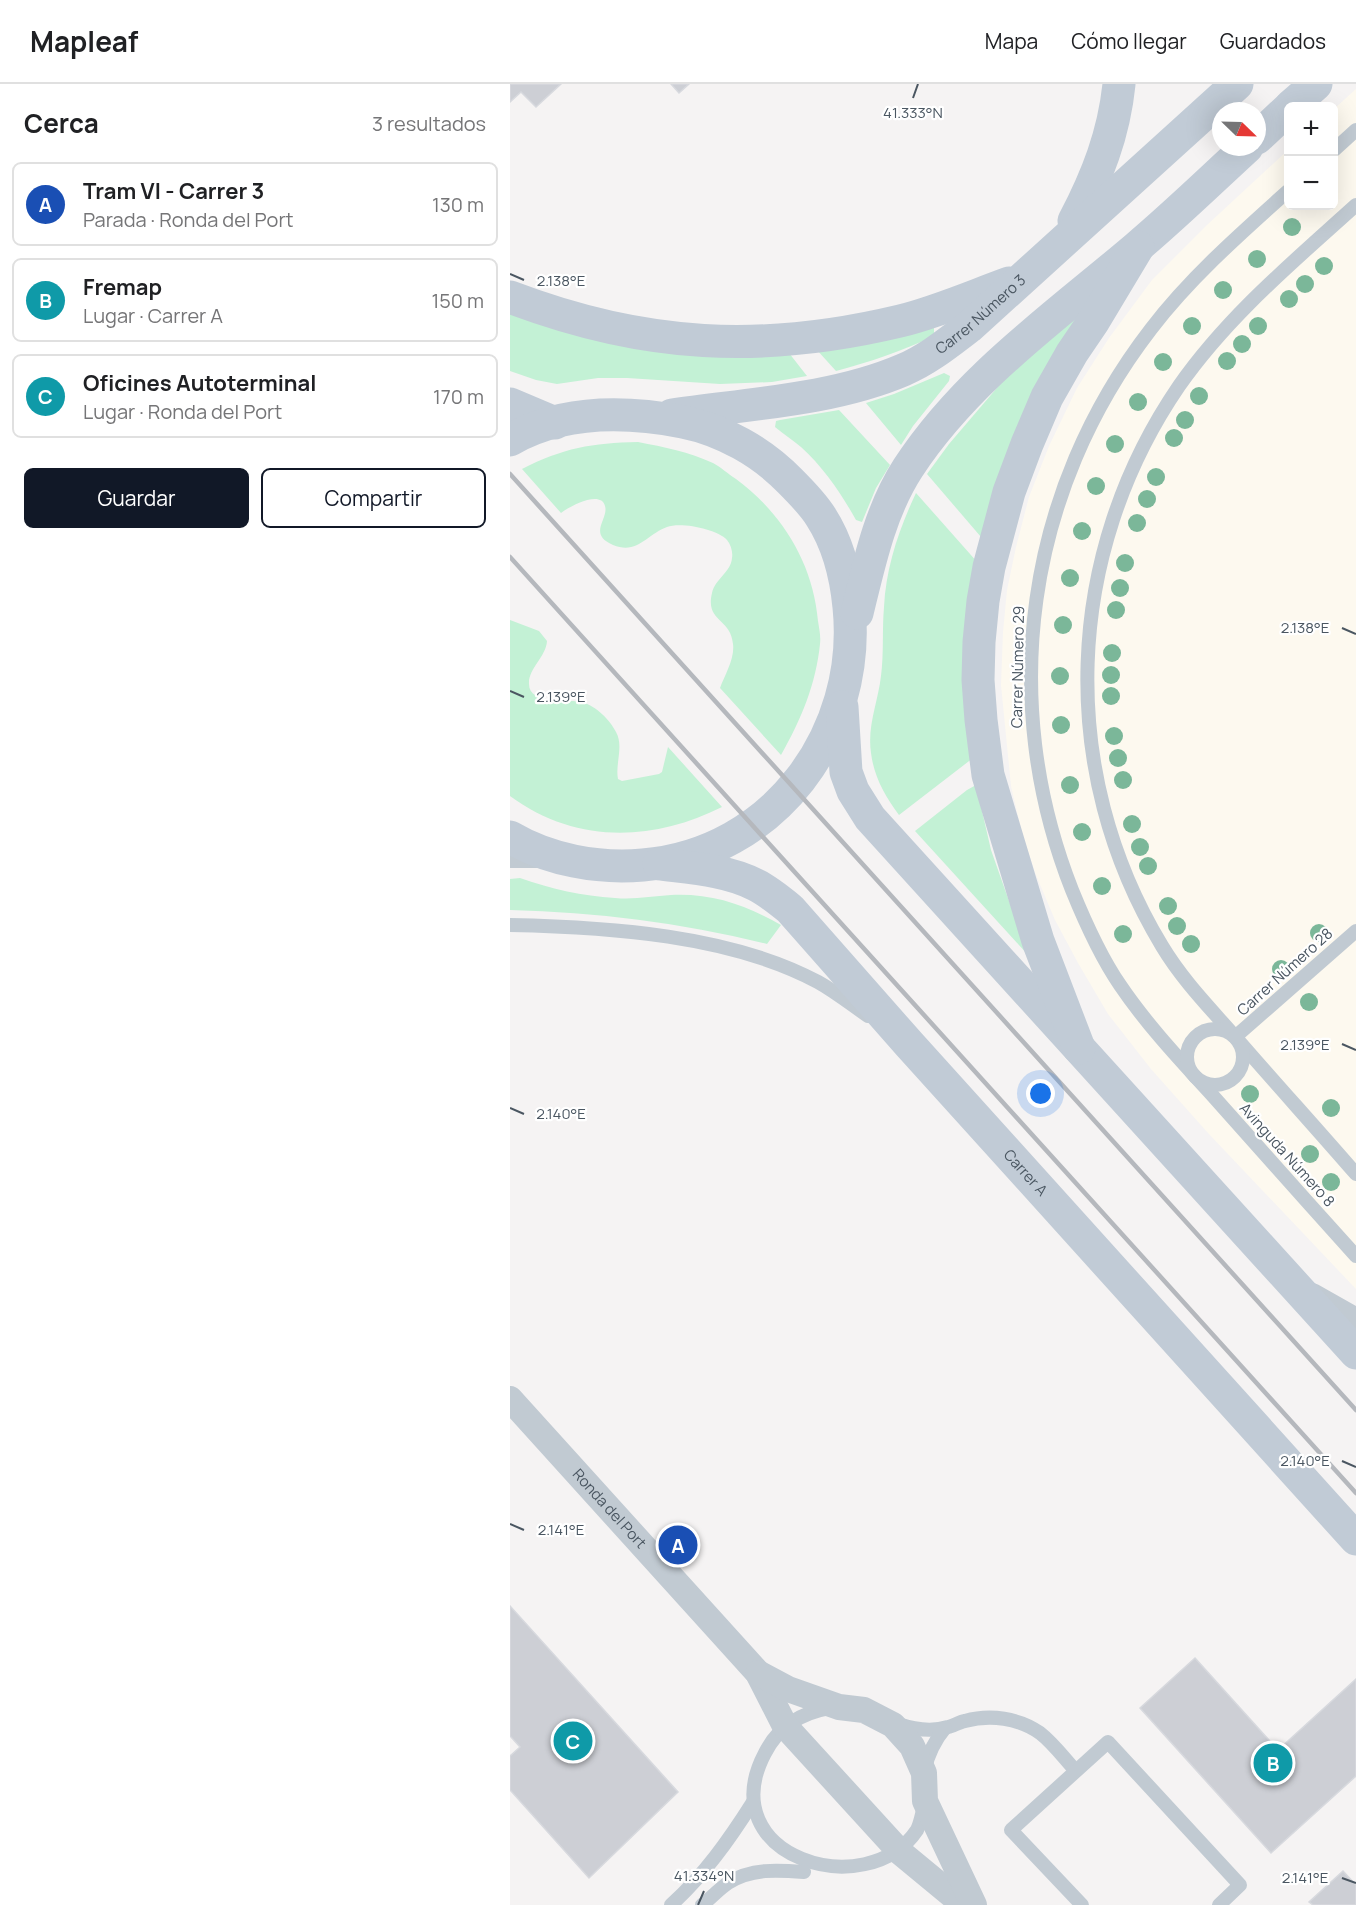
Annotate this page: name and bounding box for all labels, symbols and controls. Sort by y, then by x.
text: Mapleaf [30,22,138,60]
text: Mapa [985,27,1038,55]
text: Cómo llegar [1071,27,1187,55]
text: Guardados [1220,27,1326,55]
text: 41.333°N [883,102,943,123]
north arrow [1212,102,1266,156]
map controls [1284,102,1338,210]
button: + [1284,102,1338,156]
text: Cerca [24,105,99,141]
text: 3 resultados [372,110,486,137]
button: − [1284,156,1338,210]
text: Tram VI - Carrer 3 [83,176,264,206]
text: A [39,191,52,218]
text: 130 m [432,191,484,218]
text: Parada · Ronda del Port [83,206,294,233]
text: 2.138°E [537,270,585,291]
street label: Carrer Número 3 [931,270,1030,359]
text: Fremap [83,272,162,302]
text: B [39,287,52,314]
text: 150 m [431,287,484,314]
text: Lugar · Carrer A [83,302,223,329]
text: Oficines Autoterminal [83,368,316,398]
text: C [38,383,53,410]
text: 170 m [433,383,484,410]
text: Lugar · Ronda del Port [83,398,282,425]
button: Guardar [24,468,249,528]
button: Compartir [261,468,486,528]
street label: Carrer Número 29 [1006,606,1029,728]
text: 2.138°E [1281,617,1329,638]
text: 2.139°E [536,686,586,707]
street label: Carrer Número 28 [1232,923,1337,1020]
text: 2.139°E [1280,1034,1330,1055]
your location [1026,1079,1055,1108]
street label: Avinguda Número 8 [1235,1098,1340,1211]
text: 2.140°E [536,1103,586,1124]
street label: Carrer A [999,1144,1053,1201]
text: 2.140°E [1280,1450,1330,1471]
street label: Ronda del Port [568,1464,651,1553]
text: 2.141°E [538,1519,584,1540]
pin: A [658,1522,698,1568]
pin: C [554,1718,592,1764]
pin: B [1254,1740,1293,1786]
text: 41.334°N [674,1865,734,1886]
text: 2.141°E [1282,1867,1328,1888]

